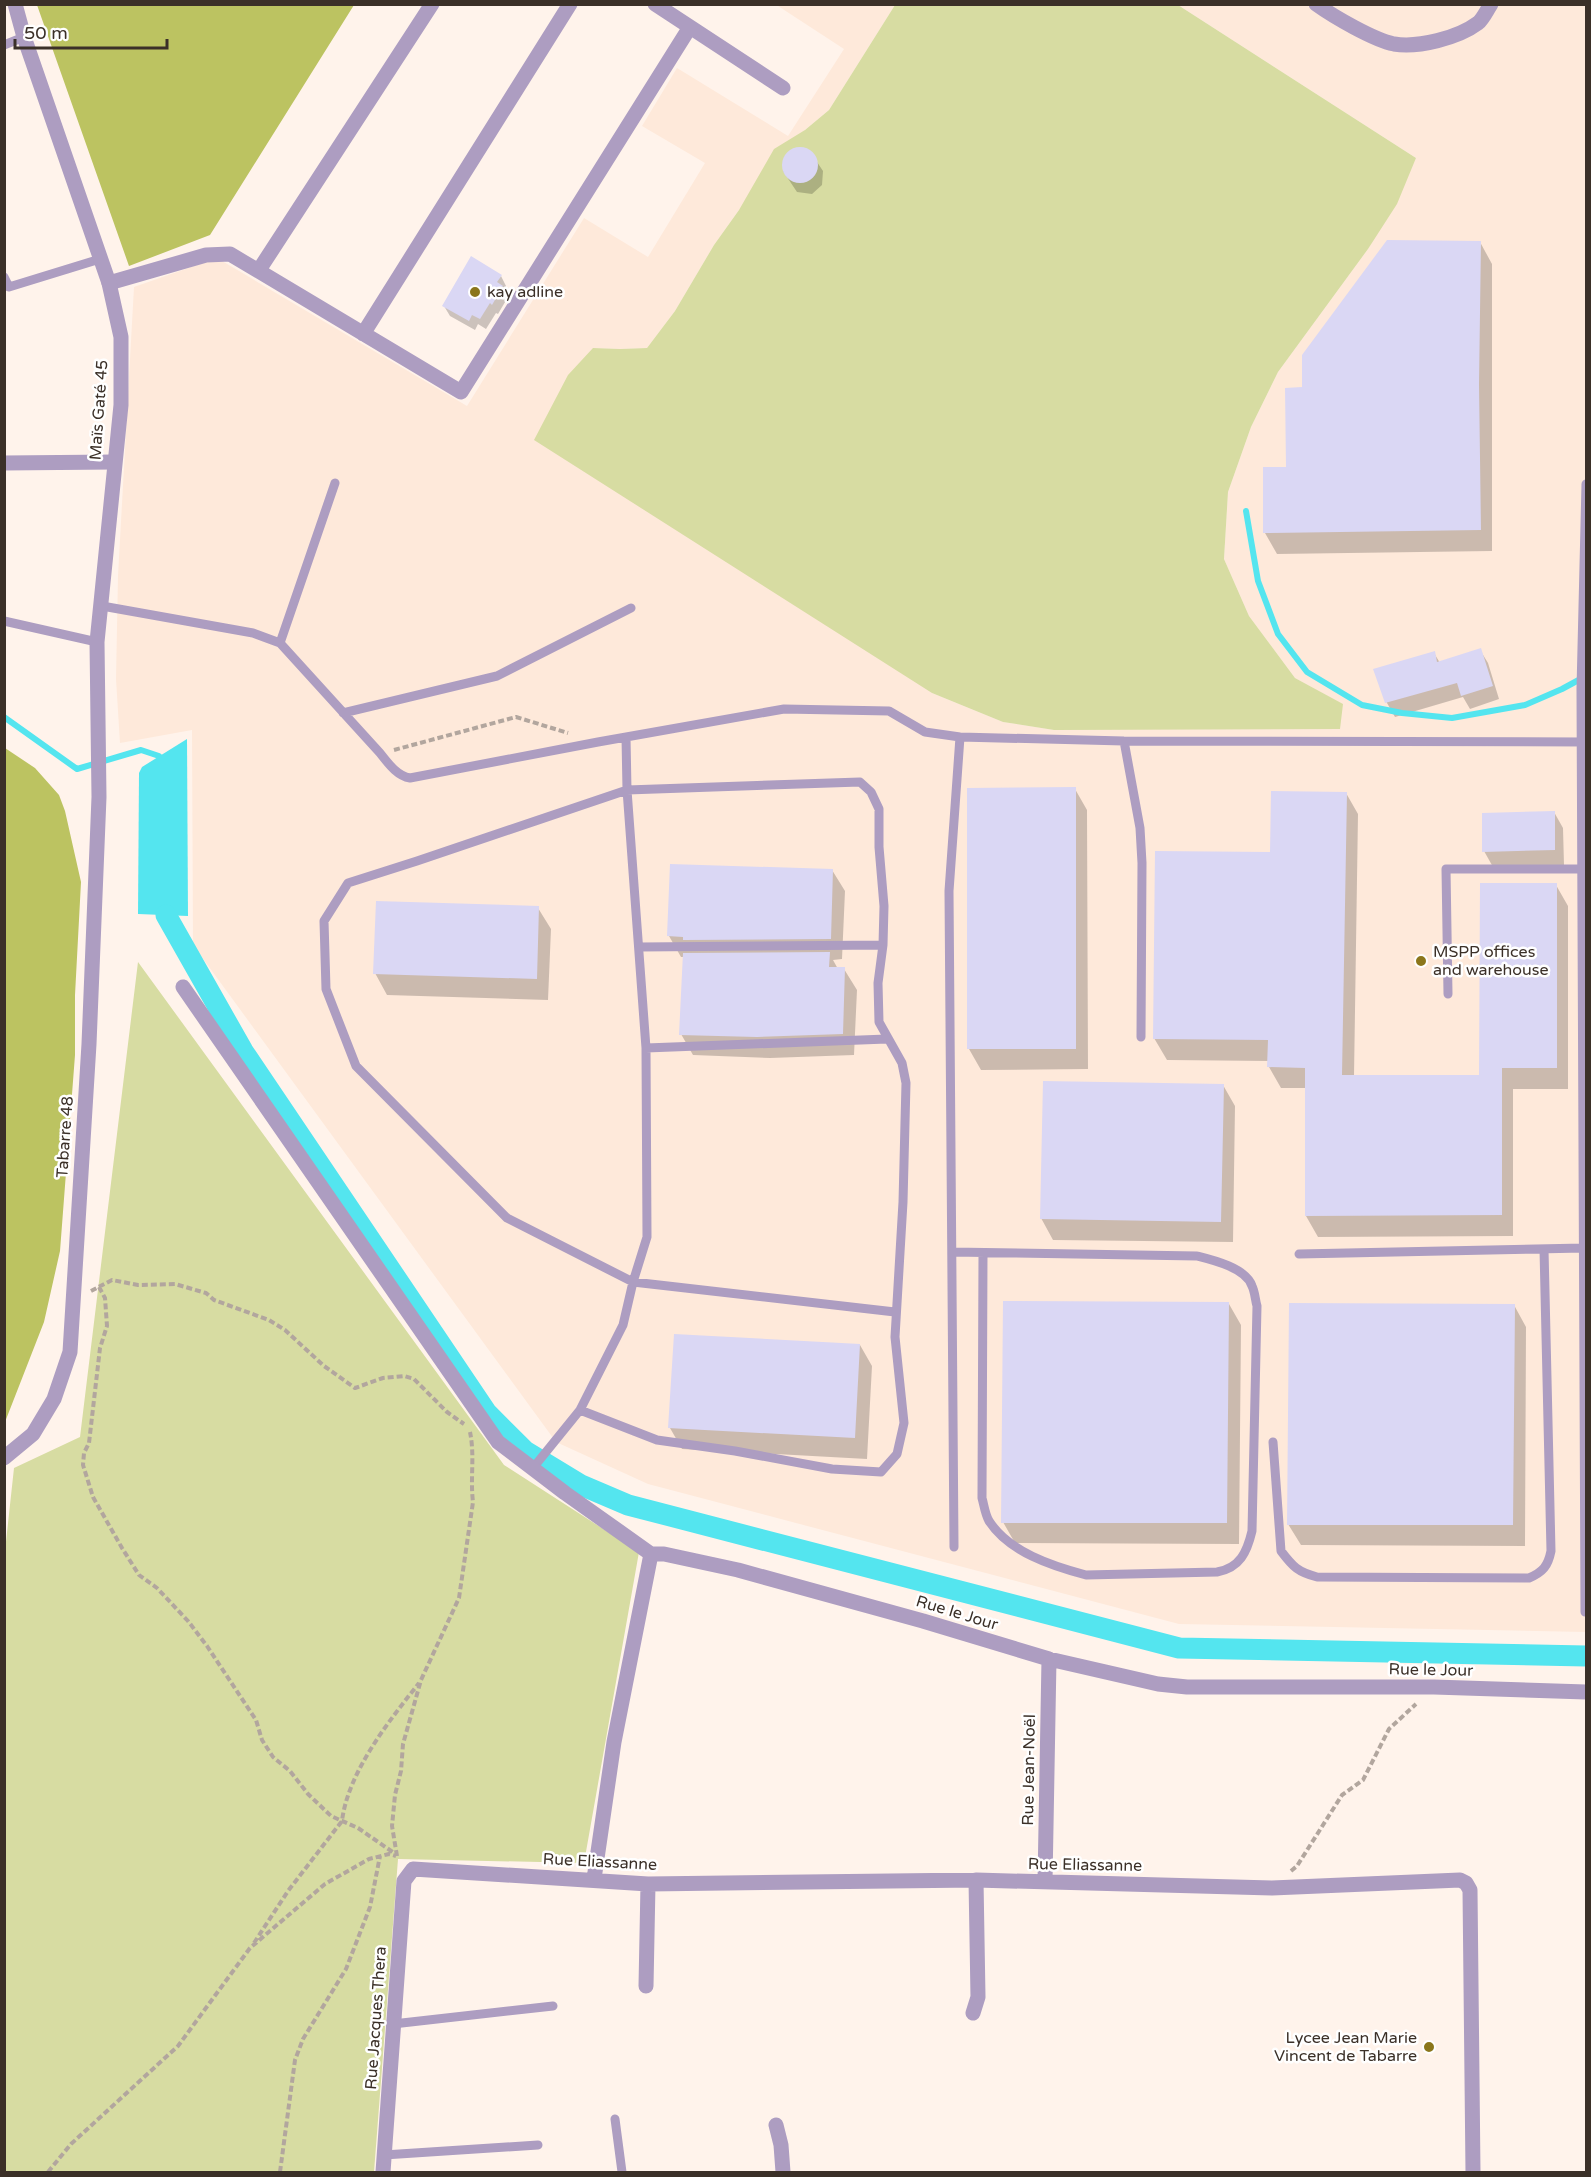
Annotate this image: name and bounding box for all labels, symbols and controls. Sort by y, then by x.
scale bar [15,12,166,50]
text: 50 m [24,22,68,44]
place label: kay adline [487,282,563,302]
marker: kay adline [468,285,482,299]
street label: Maïs Gaté 45 [86,359,112,461]
place label: MSPP offices and warehouse [1433,942,1548,980]
marker: MSPP offices and warehouse [1414,954,1428,968]
street label: Tabarre 48 [52,1095,78,1179]
street label: Rue le Jour [914,1591,1001,1635]
street label: Rue le Jour [1389,1659,1474,1681]
street label: Rue Jean-Noël [1018,1714,1040,1826]
street label: Rue Eliassanne [542,1849,658,1875]
street label: Rue Eliassanne [1028,1854,1142,1876]
street label: Rue Jacques Thera [361,1946,391,2090]
place label: Lycee Jean Marie Vincent de Tabarre [1274,2028,1417,2066]
marker: Lycee Jean Marie Vincent de Tabarre [1422,2040,1436,2054]

